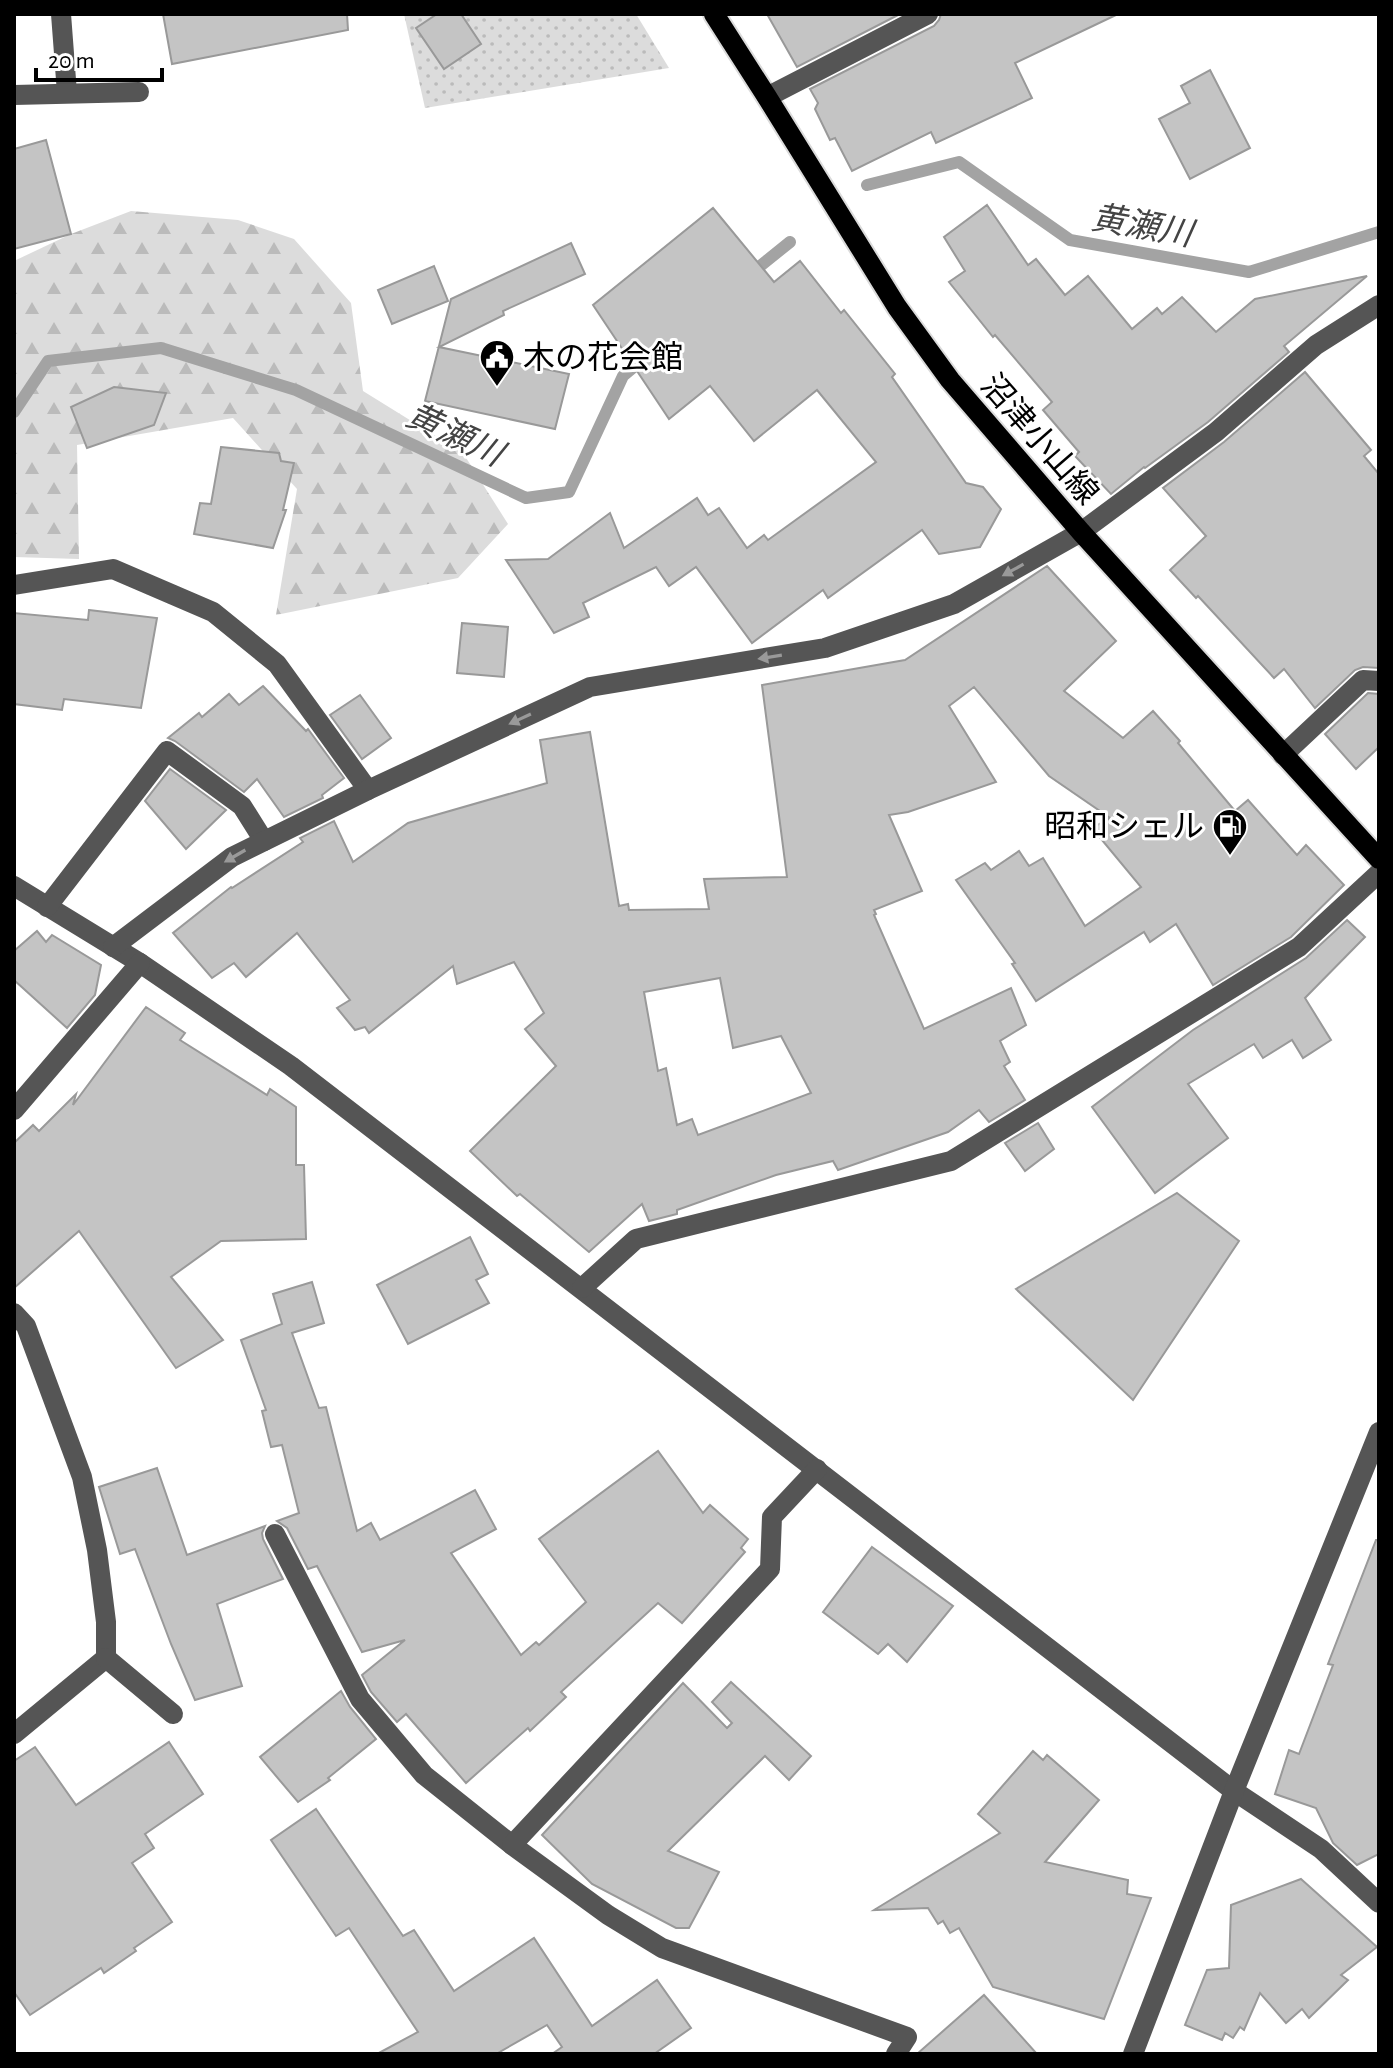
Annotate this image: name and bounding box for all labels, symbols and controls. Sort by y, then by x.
scale bar [36,32,162,82]
text: 20 m [48,49,95,73]
water label: 黄瀬川 [1088,199,1198,253]
public building icon: 木の花会館 [478,338,516,388]
place label: 木の花会館 [523,341,683,374]
street label: 沼津小山線 [975,367,1105,511]
water label: 黄瀬川 [401,397,511,474]
one-way arrow [1002,564,1025,577]
one-way arrow [758,651,783,664]
one-way arrow [508,712,532,726]
fuel station icon: 昭和シェル [1211,807,1249,857]
place label: 昭和シェル [1044,810,1204,843]
one-way arrow [224,849,246,863]

